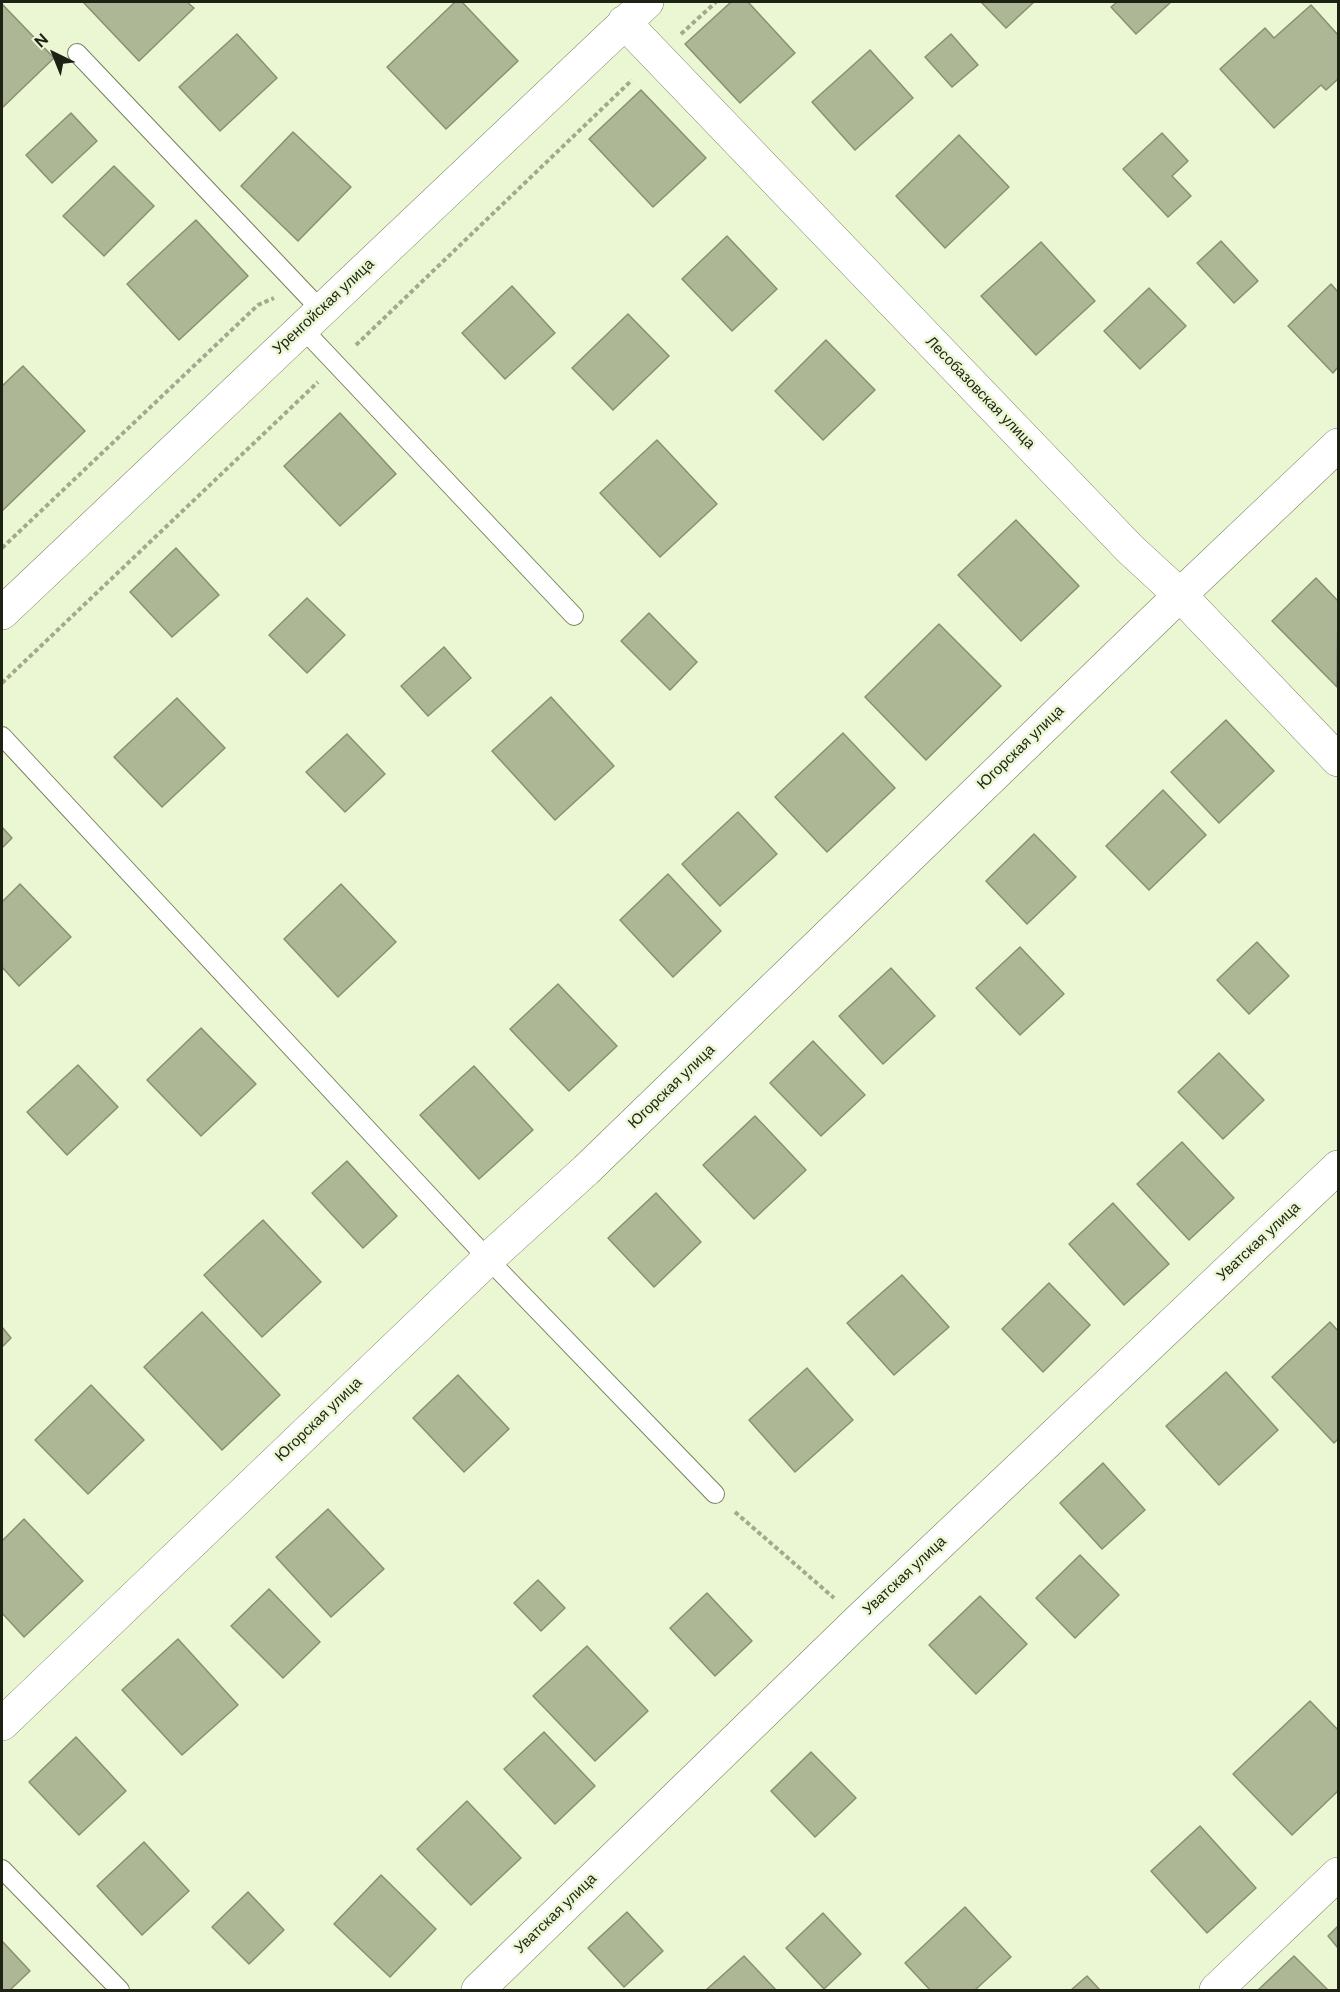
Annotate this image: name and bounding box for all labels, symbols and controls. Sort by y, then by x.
north arrow [24,24,84,84]
text: N [30,29,53,52]
street label: Уренгойская улица [270,255,378,359]
street label: Лесобазовская улица [922,333,1038,453]
street label: Югорская улица [974,702,1068,794]
street label: Югорская улица [625,1041,719,1133]
street label: Уватская улица [1214,1199,1304,1285]
street label: Югорская улица [272,1374,366,1466]
street label: Уватская улица [860,1533,950,1619]
street label: Уватская улица [511,1870,601,1958]

